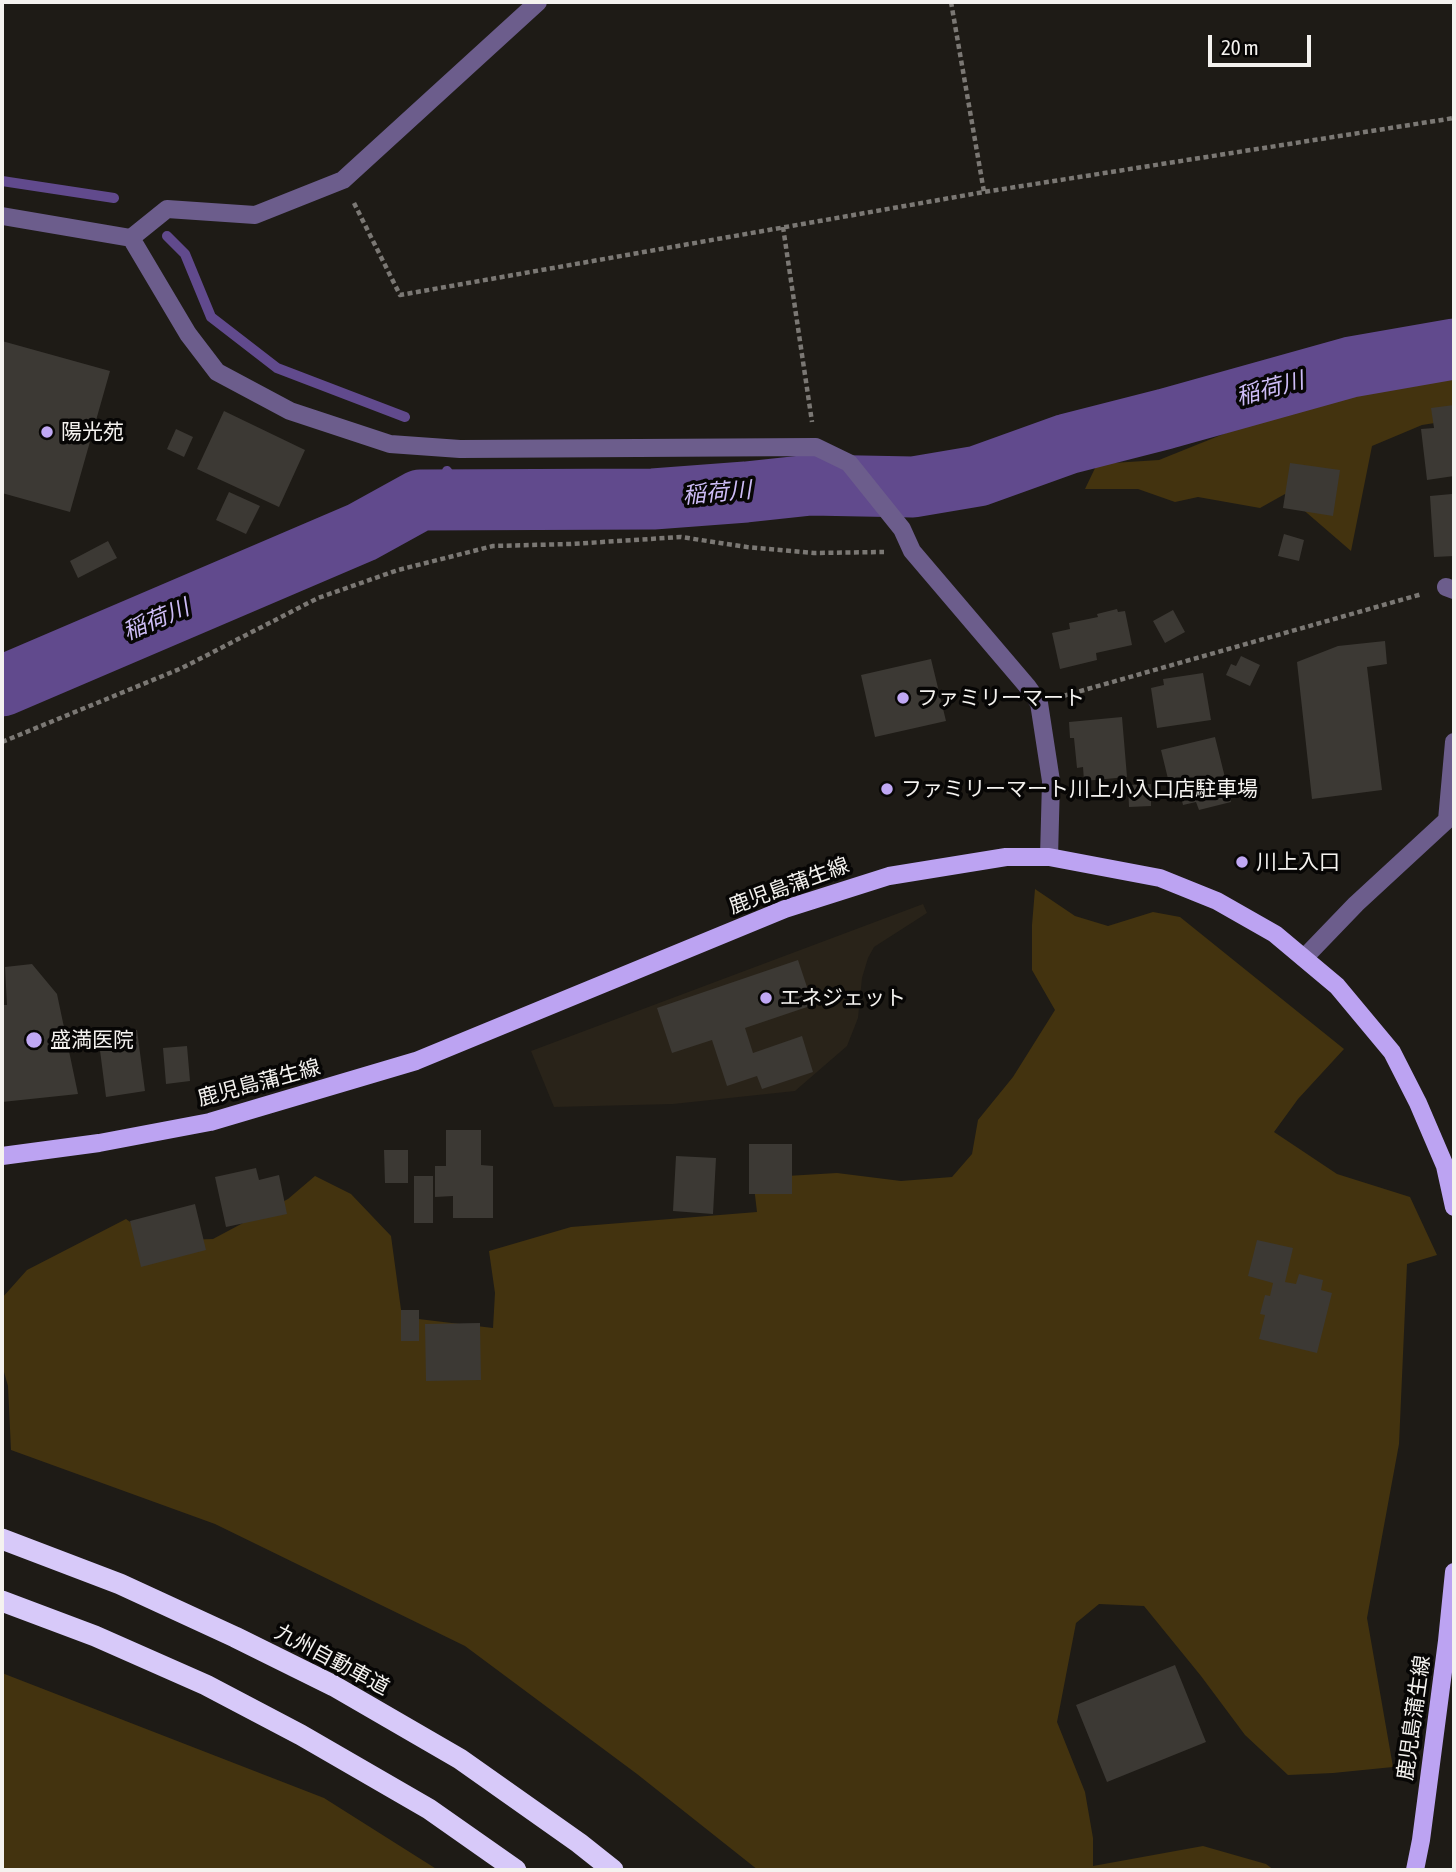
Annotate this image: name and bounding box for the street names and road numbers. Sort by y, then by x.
street label: 鹿児島蒲生線 [725,853,853,919]
street label: 鹿児島蒲生線 [195,1055,323,1111]
street label: 九州自動車道 [270,1619,394,1701]
street label: 鹿児島蒲生線 [1393,1654,1435,1782]

